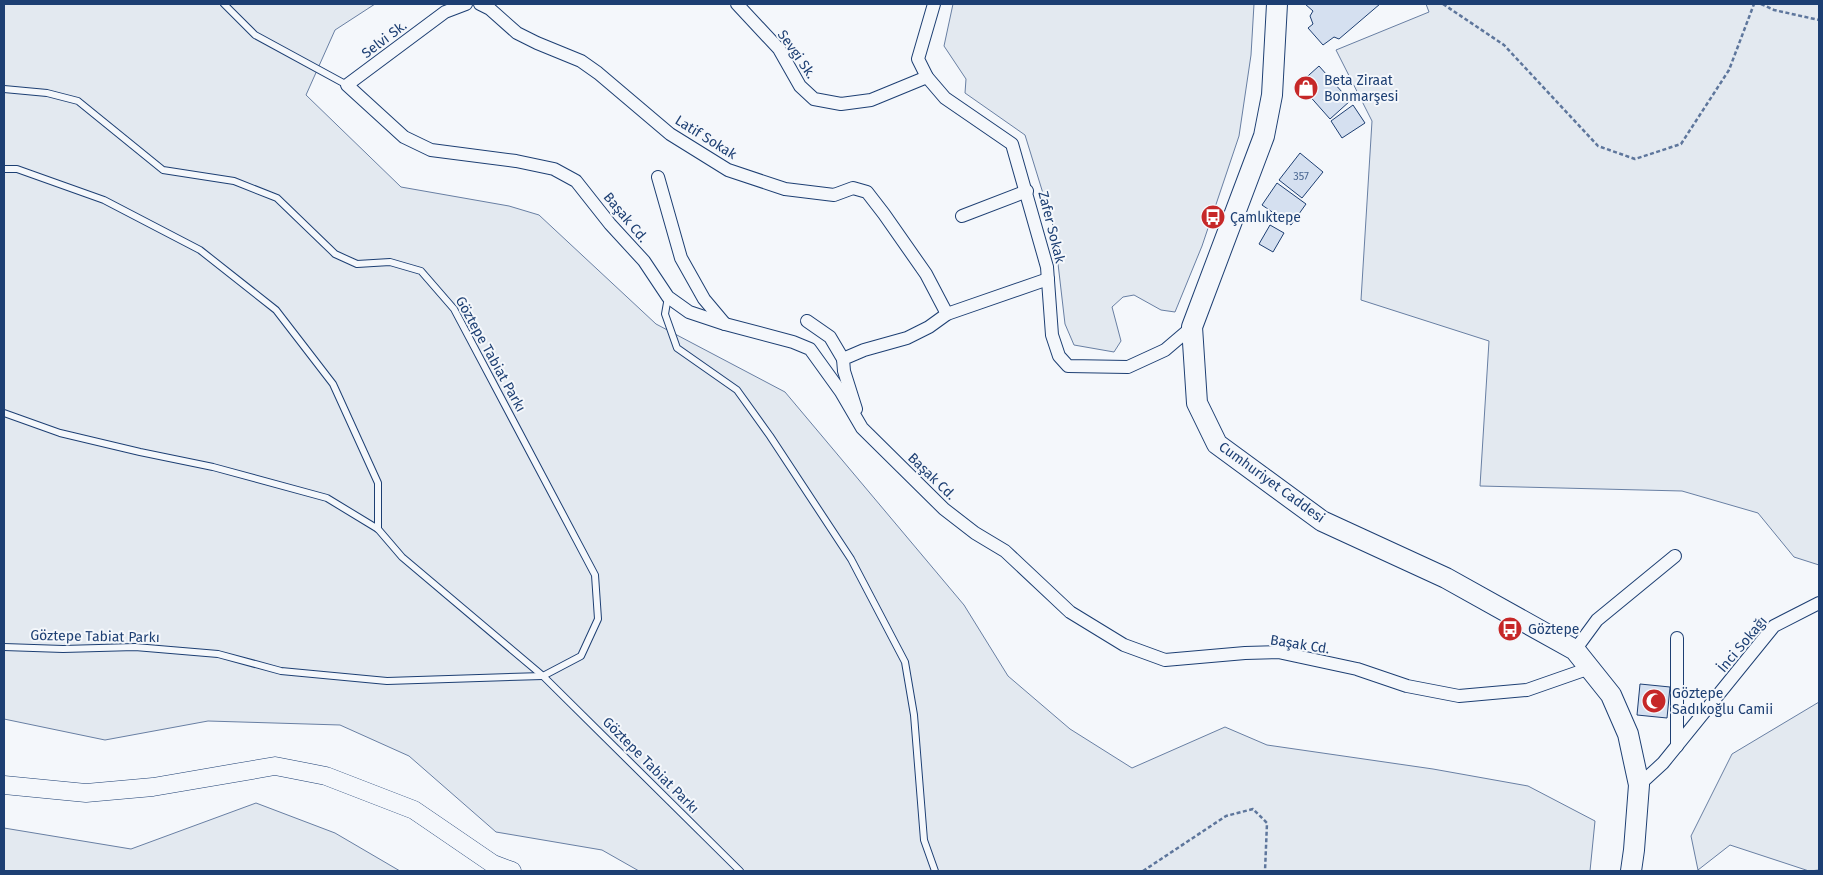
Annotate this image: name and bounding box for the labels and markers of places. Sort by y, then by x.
place label: Beta Ziraat Bonmarşesi [1324,72,1398,105]
shop icon: Beta Ziraat Bonmarşesi [1293,75,1319,101]
bus stop icon: Çamlıktepe [1200,204,1226,230]
place label: Çamlıktepe [1230,209,1301,226]
bus stop icon: Göztepe [1497,616,1523,642]
place label: Göztepe [1528,621,1579,638]
place label: Göztepe Sadıkoğlu Camii [1672,685,1773,718]
mosque icon: Göztepe Sadıkoğlu Camii [1641,688,1667,714]

